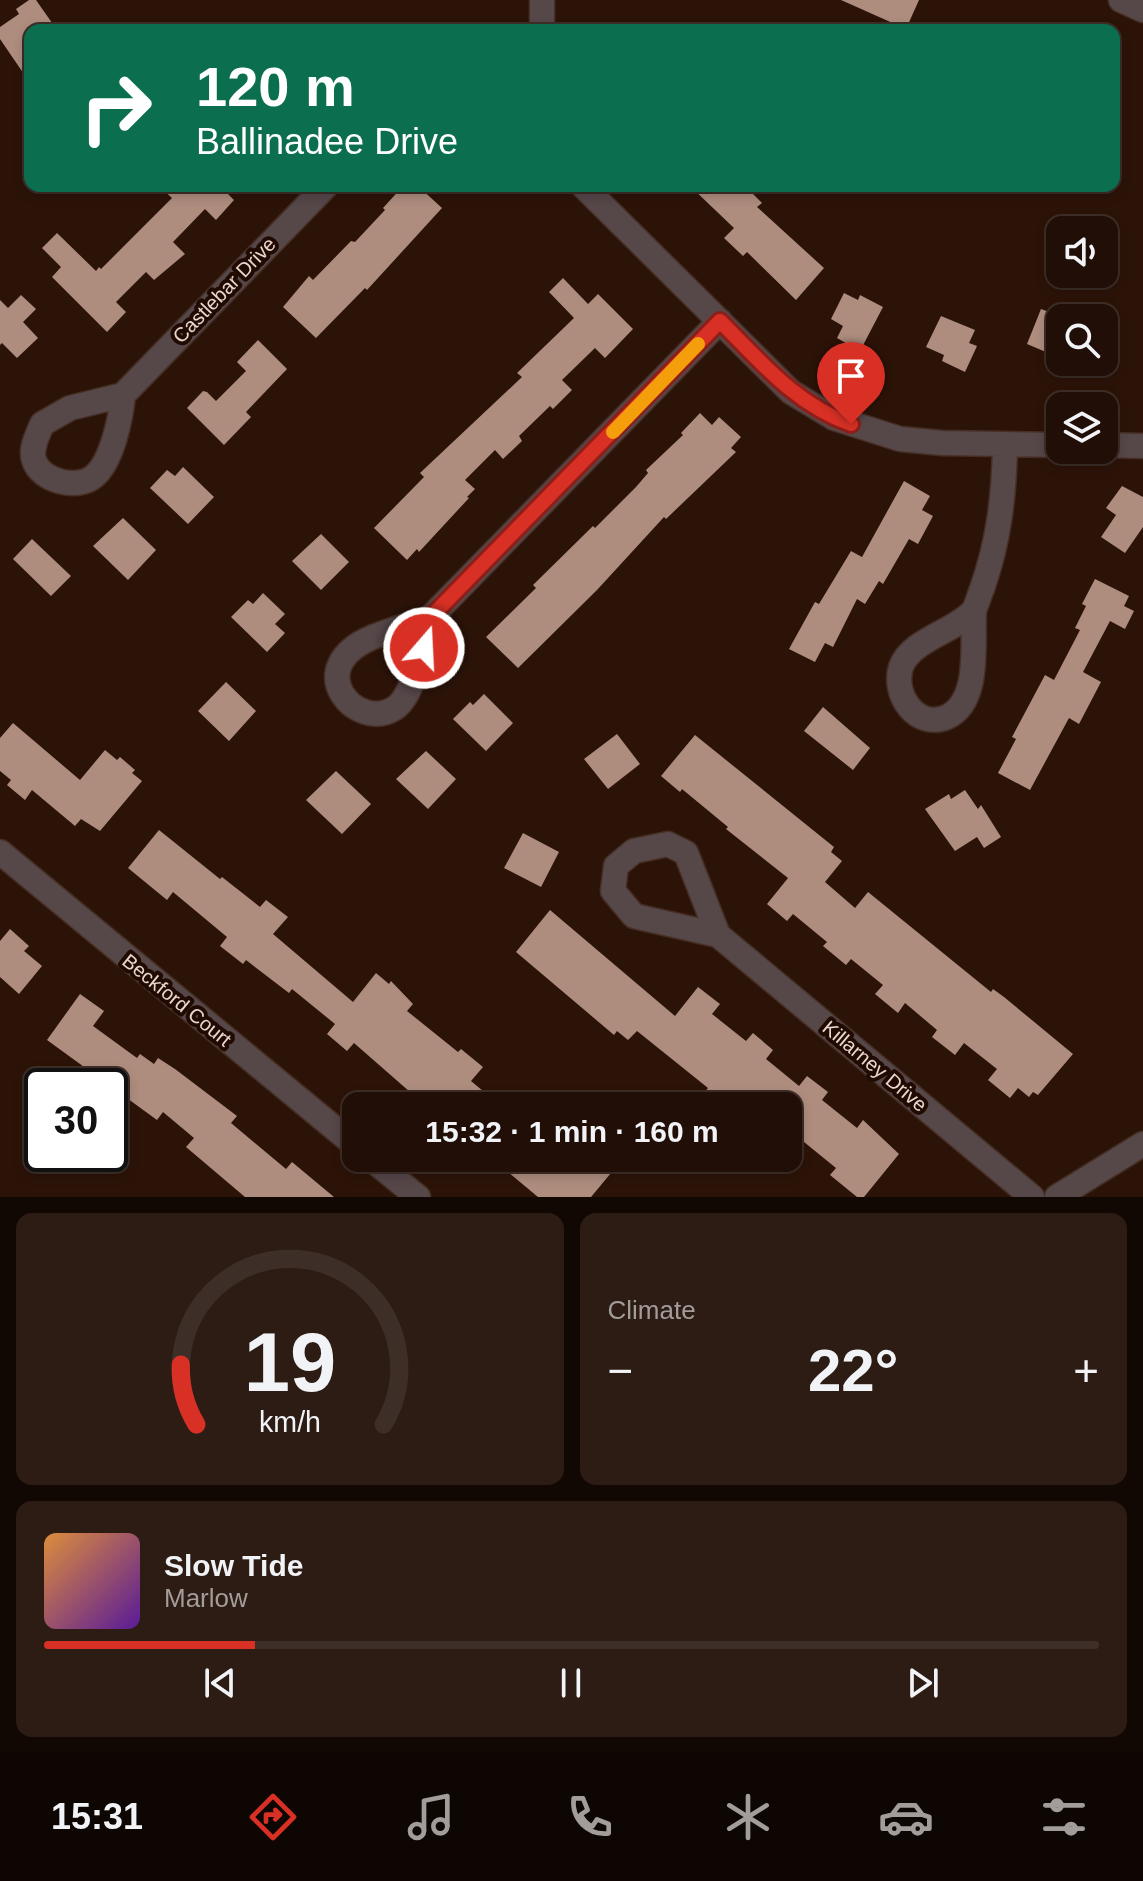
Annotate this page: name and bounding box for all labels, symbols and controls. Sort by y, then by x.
text: 120 m [196,55,355,118]
icon: right [64,56,168,160]
text: Ballinadee Drive [196,121,458,162]
map controls [1046,216,1118,464]
button: sound [1046,216,1118,288]
street label: Castlebar Drive [168,233,280,347]
button: search [1046,304,1118,376]
pin [817,342,885,424]
icon: arrive [829,354,873,398]
button: layers [1046,392,1118,464]
position arrow [382,606,466,690]
street label: Beckford Court [118,949,236,1051]
street label: Killarney Drive [819,1016,931,1116]
speed limit sign: 30 [24,1068,128,1172]
text: 15:32 · 1 min · 160 m [425,1115,719,1148]
text: Climate [608,1295,696,1325]
text: 19 [243,1316,336,1409]
text: 22° [808,1337,899,1404]
text: − [608,1346,633,1395]
text: + [1073,1346,1099,1395]
text: km/h [259,1406,321,1438]
text: Slow Tide [164,1549,303,1582]
text: Marlow [164,1583,248,1613]
icon: previous [198,1661,242,1705]
icon: pause [549,1661,593,1705]
icon: next [901,1661,945,1705]
icon: directions [245,1789,301,1845]
icon: music [403,1789,459,1845]
icon: phone [562,1789,618,1845]
icon: climate [720,1789,776,1845]
icon: car [878,1789,934,1845]
icon: filters [1036,1789,1092,1845]
text: 15:31 [51,1796,143,1837]

